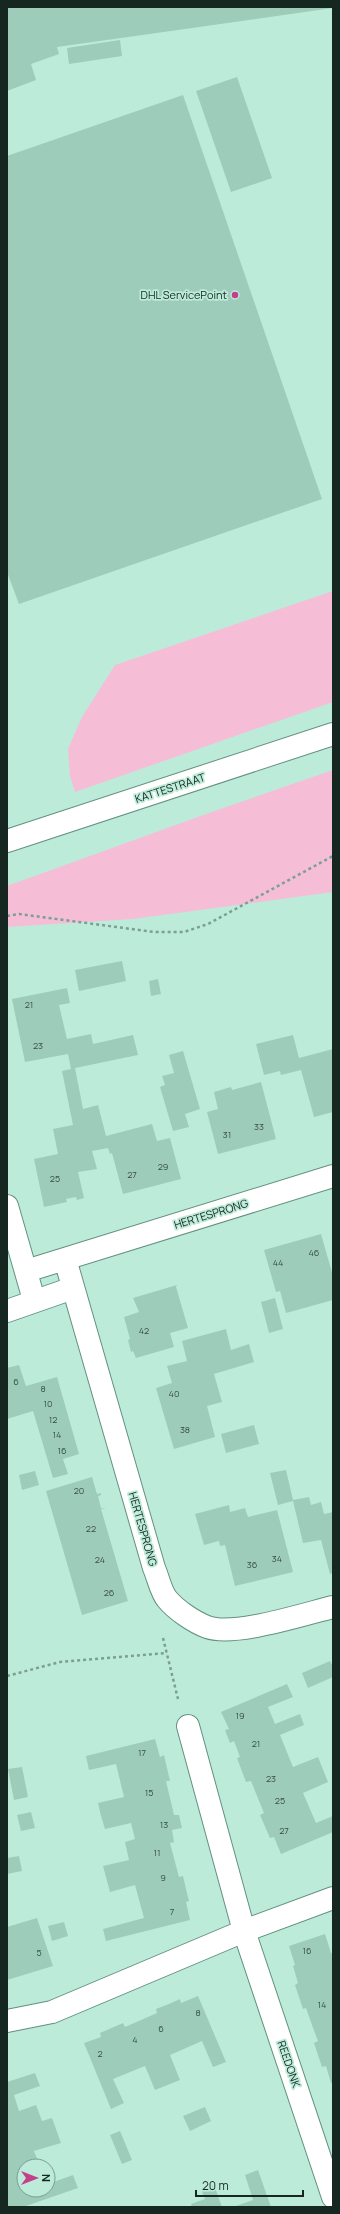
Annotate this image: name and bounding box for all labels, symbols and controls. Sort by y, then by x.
place label: DHL ServicePoint [141,287,227,302]
marker: DHL ServicePoint [230,290,240,300]
street label: KATTESTRAAT [133,769,207,806]
house number: 21 [25,998,33,1011]
house number: 23 [33,1039,43,1052]
house number: 33 [254,1120,264,1133]
house number: 31 [223,1128,231,1141]
house number: 29 [158,1160,168,1173]
house number: 27 [127,1168,137,1181]
house number: 25 [50,1172,60,1185]
street label: HERTESPRONG [172,1195,250,1232]
house number: 46 [309,1246,320,1259]
house number: 44 [273,1256,283,1269]
house number: 42 [139,1324,149,1337]
house number: 6 [13,1375,19,1388]
house number: 8 [40,1382,46,1395]
house number: 40 [169,1387,179,1400]
house number: 10 [44,1397,53,1410]
house number: 12 [49,1413,57,1426]
house number: 38 [180,1423,190,1436]
house number: 14 [53,1428,61,1441]
house number: 16 [57,1444,67,1457]
house number: 20 [74,1484,84,1497]
street label: HERTESPRONG [126,1490,161,1568]
house number: 22 [86,1522,96,1535]
house number: 34 [272,1552,282,1565]
house number: 24 [95,1553,105,1566]
house number: 36 [247,1558,258,1571]
house number: 26 [104,1586,115,1599]
house number: 19 [235,1709,245,1722]
house number: 21 [252,1737,260,1750]
house number: 17 [138,1746,146,1759]
house number: 23 [266,1772,276,1785]
house number: 15 [145,1786,153,1799]
house number: 25 [275,1794,285,1807]
house number: 13 [160,1818,168,1831]
house number: 27 [279,1824,289,1837]
house number: 11 [153,1846,161,1859]
house number: 9 [160,1871,166,1884]
house number: 7 [170,1905,175,1918]
house number: 16 [302,1944,312,1957]
house number: 5 [36,1946,42,1959]
house number: 14 [318,1998,326,2011]
house number: 8 [195,2006,201,2019]
house number: 6 [158,2022,164,2035]
house number: 4 [132,2033,138,2046]
street label: REEDONK [274,2038,305,2090]
house number: 2 [97,2047,103,2060]
north arrow [16,2158,56,2198]
scale bar [196,2172,303,2198]
text: N [39,2174,54,2182]
text: 20 m [202,2177,229,2194]

